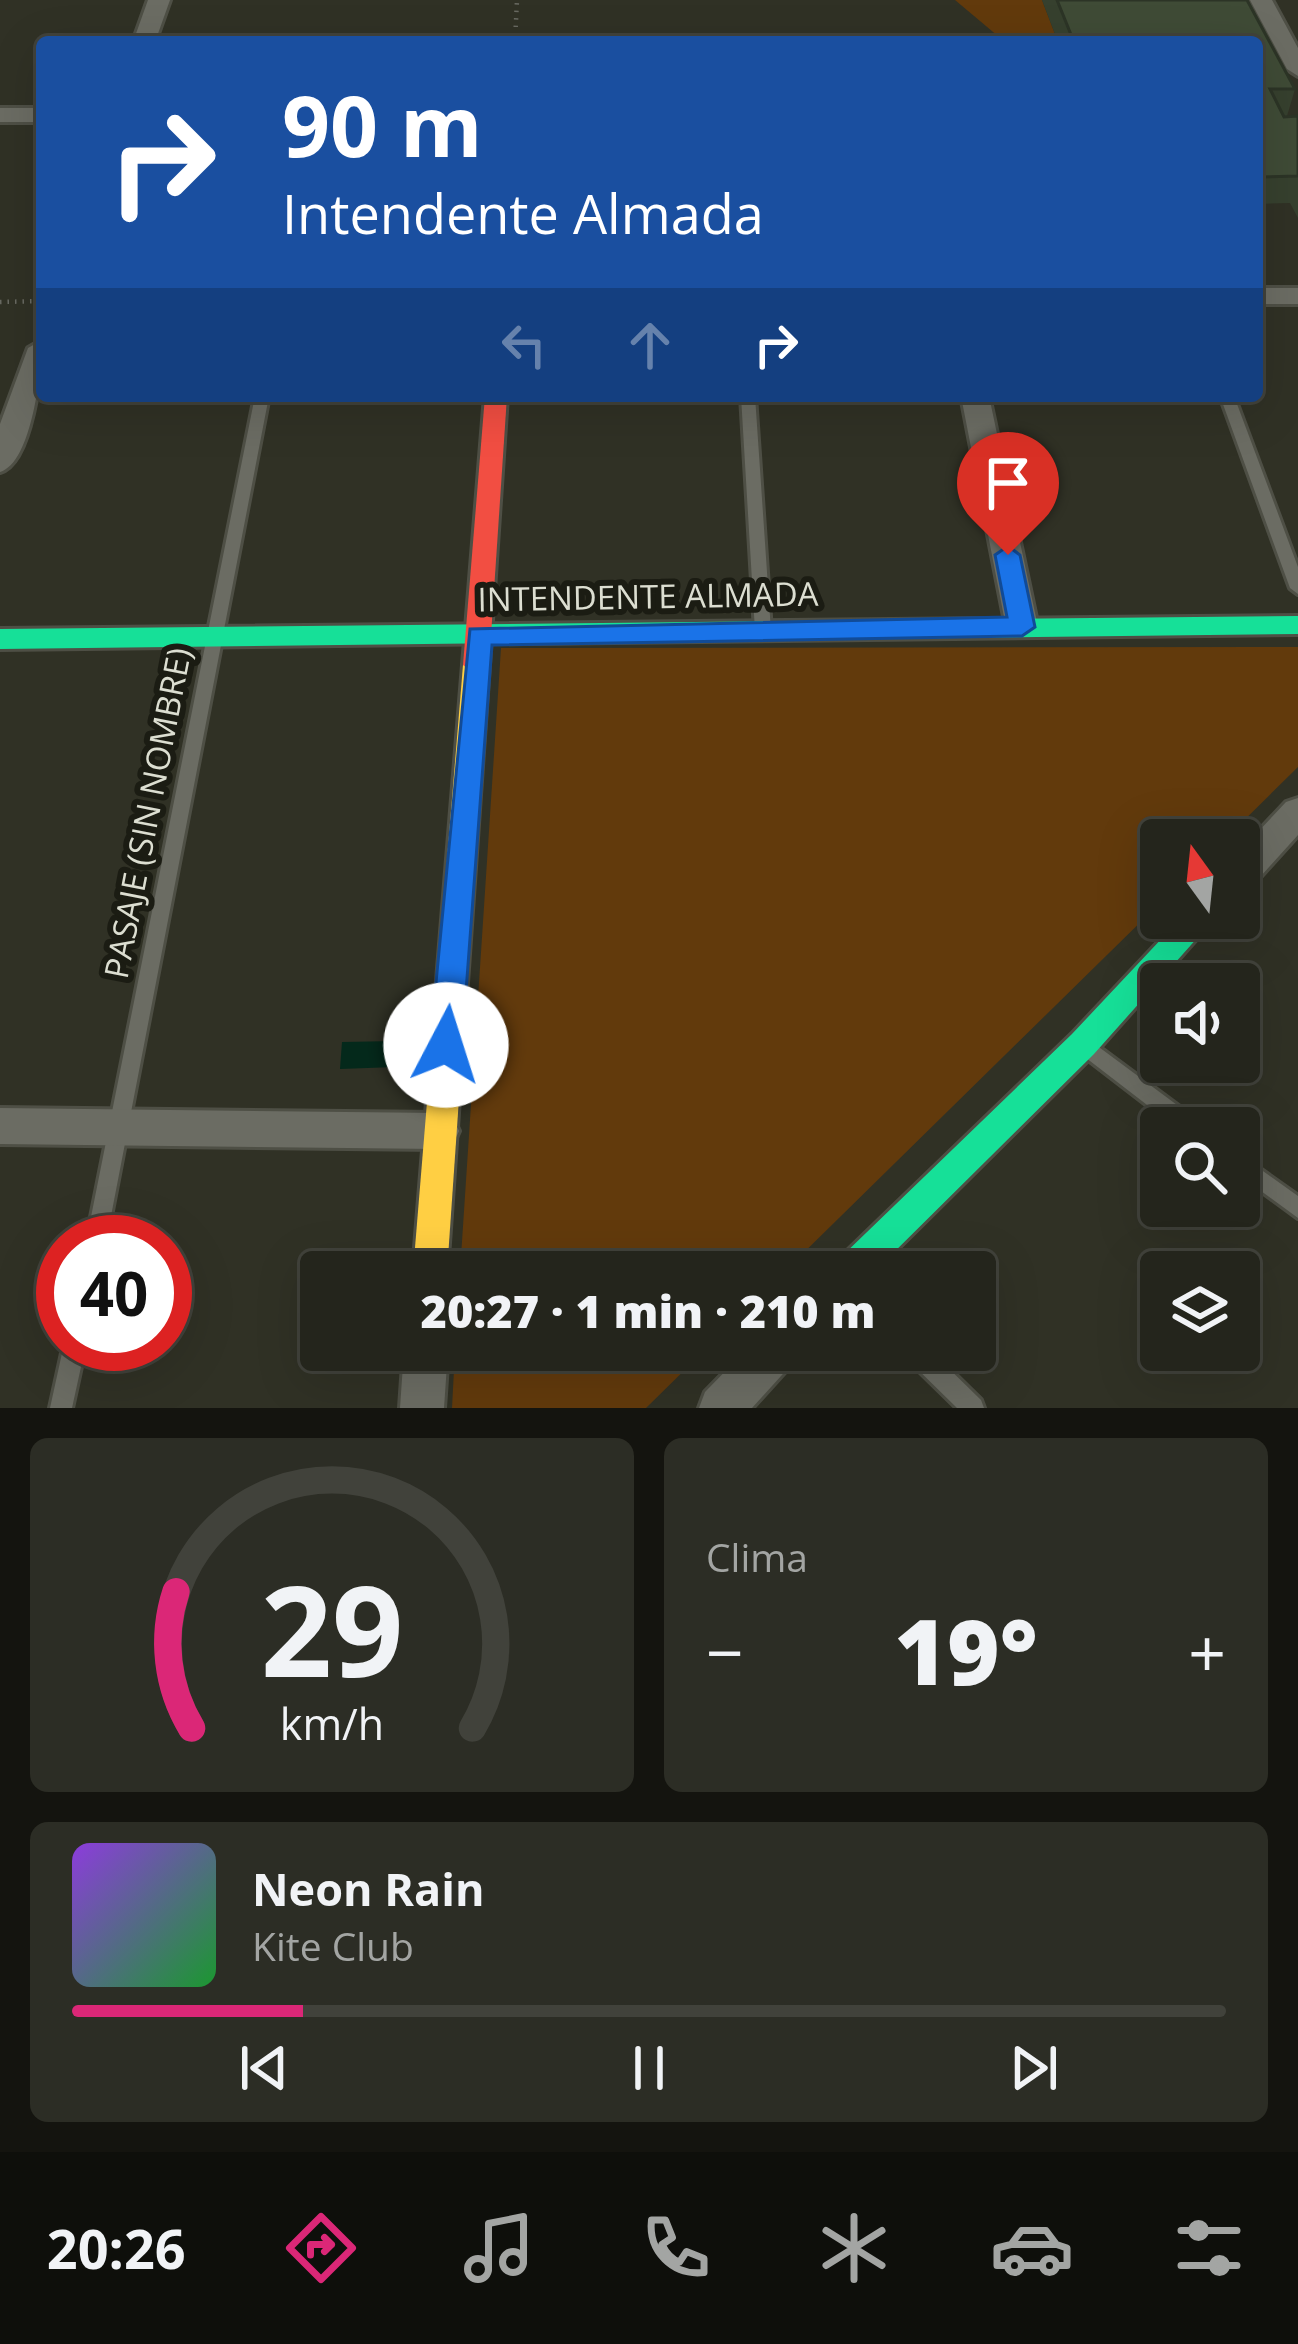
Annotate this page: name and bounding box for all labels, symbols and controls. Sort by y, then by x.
text: 90 m [282,67,482,182]
icon: right [84,84,240,240]
text: Intendente Almada [282,176,764,250]
icon: left [491,312,557,378]
icon: ahead [617,312,683,378]
icon: right [743,312,809,378]
pin [957,432,1059,555]
icon: arrive [975,450,1041,516]
street label: INTENDENTE ALMADA [477,571,819,621]
street label: PASAJE (SIN NOMBRE) [93,644,201,982]
north arrow [1140,819,1260,939]
map controls [1140,819,1260,1371]
button: sound [1140,963,1260,1083]
position arrow [383,982,509,1108]
button: search [1140,1107,1260,1227]
speed limit sign: 40 [36,1215,192,1371]
button: layers [1140,1251,1260,1371]
text: 20:27 · 1 min · 210 m [421,1280,875,1341]
text: Clima [706,1530,808,1583]
text: 29 [261,1544,403,1714]
text: 19° [894,1589,1038,1711]
text: − [706,1606,744,1696]
text: + [1188,1606,1226,1696]
text: km/h [280,1694,384,1753]
text: Neon Rain [252,1858,485,1919]
text: Kite Club [252,1919,414,1972]
icon: previous [231,2035,297,2101]
icon: pause [616,2035,682,2101]
icon: next [1001,2035,1067,2101]
icon: directions [279,2206,363,2290]
icon: music [457,2206,541,2290]
icon: phone [634,2206,718,2290]
icon: climate [812,2206,896,2290]
icon: car [990,2206,1074,2290]
icon: filters [1167,2206,1251,2290]
text: 20:26 [47,2211,186,2285]

